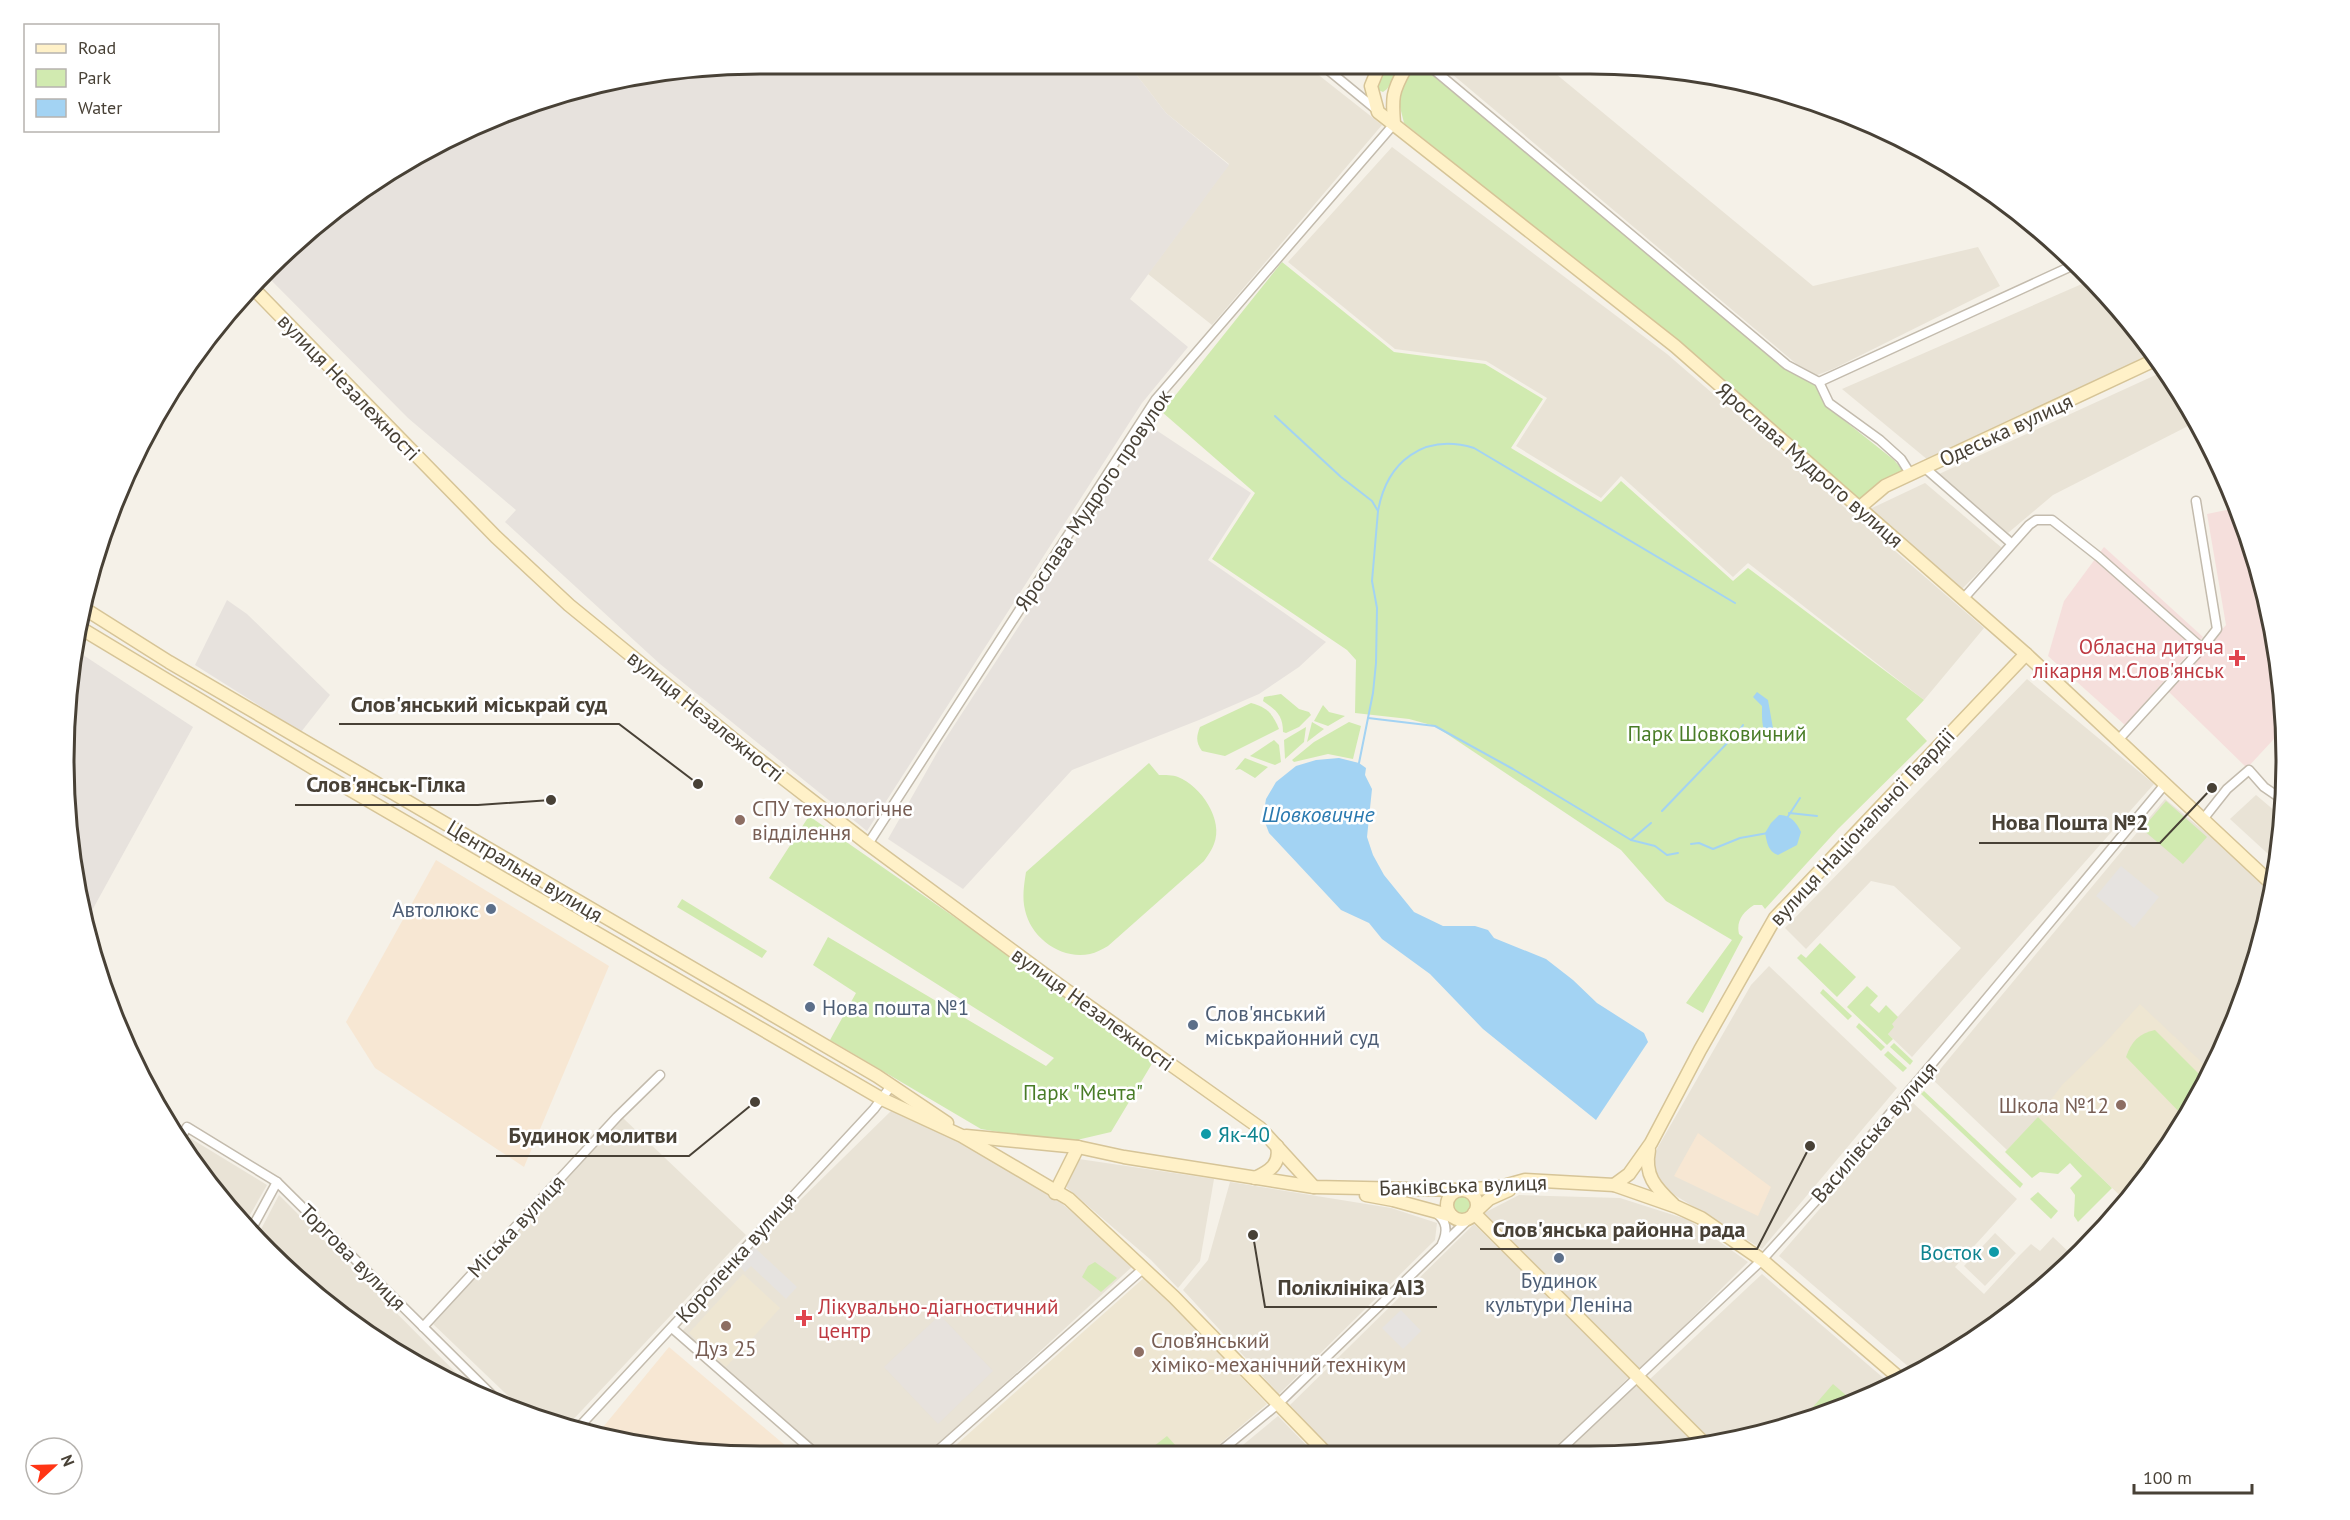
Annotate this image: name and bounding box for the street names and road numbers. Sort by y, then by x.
street label: вулиця Незалежності [272,308,426,466]
street label: Ярослава Мудрого вулиця [1711,376,1909,554]
street label: Ярослава Мудрого провулок [1009,384,1177,616]
street label: Одеська вулиця [1935,387,2077,473]
street label: вулиця Незалежності [622,644,790,788]
street label: вулиця Національної Гвардії [1763,723,1961,931]
street label: Центральна вулиця [442,814,608,928]
street label: вулиця Незалежності [1007,941,1179,1077]
street label: Василівська вулиця [1805,1056,1943,1208]
street label: Міська вулиця [461,1169,571,1283]
street label: Банківська вулиця [1378,1169,1548,1201]
street label: Короленка вулиця [670,1186,802,1328]
street label: Торгова вулиця [294,1198,412,1316]

